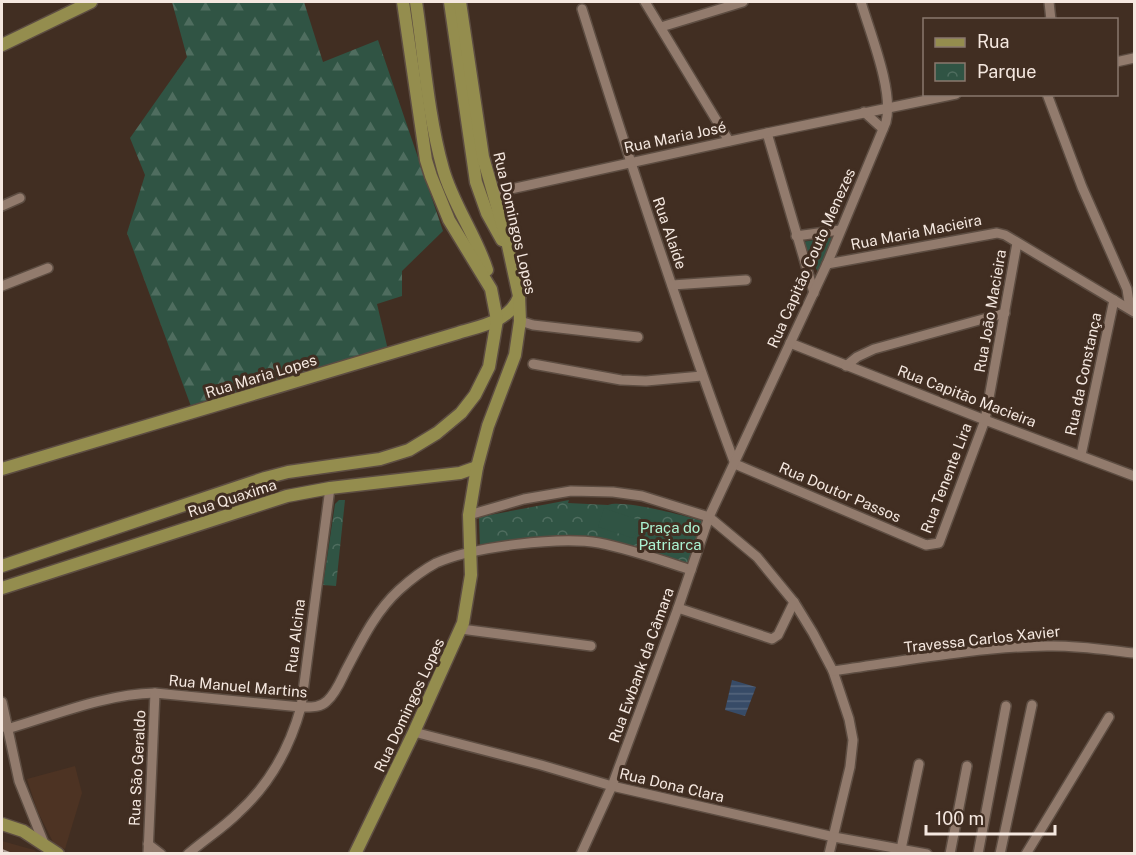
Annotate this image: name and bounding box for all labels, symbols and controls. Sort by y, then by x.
legend [923,18,1118,96]
text: Rua [977,31,1009,52]
text: Parque [977,61,1037,82]
street label: Rua Maria José [622,118,728,156]
street label: Rua Domingos Lopes [490,150,540,296]
street label: Rua Capitão Couto Menezes [764,166,858,350]
street label: Rua Alaíde [650,195,690,271]
street label: Rua Maria Macieira [849,211,983,253]
street label: Rua João Macieira [971,248,1009,374]
street label: Rua da Constança [1062,311,1104,437]
street label: Rua Maria Lopes [203,351,319,401]
street label: Rua Capitão Macieira [895,362,1039,430]
street label: Rua Tenente Lira [917,421,975,535]
street label: Rua Doutor Passos [777,459,903,525]
street label: Rua Quaxima [186,476,278,520]
park label: Praça do Patriarca [638,519,702,553]
street label: Rua Ewbank da Câmara [605,585,677,745]
street label: Rua Alcina [282,598,308,674]
street label: Travessa Carlos Xavier [903,622,1061,656]
street label: Rua Domingos Lopes [371,635,447,775]
street label: Rua Manuel Martins [168,671,308,701]
street label: Rua São Geraldo [125,710,149,826]
street label: Rua Dona Clara [618,765,726,805]
scale bar [926,798,1055,836]
text: 100 m [935,808,984,829]

